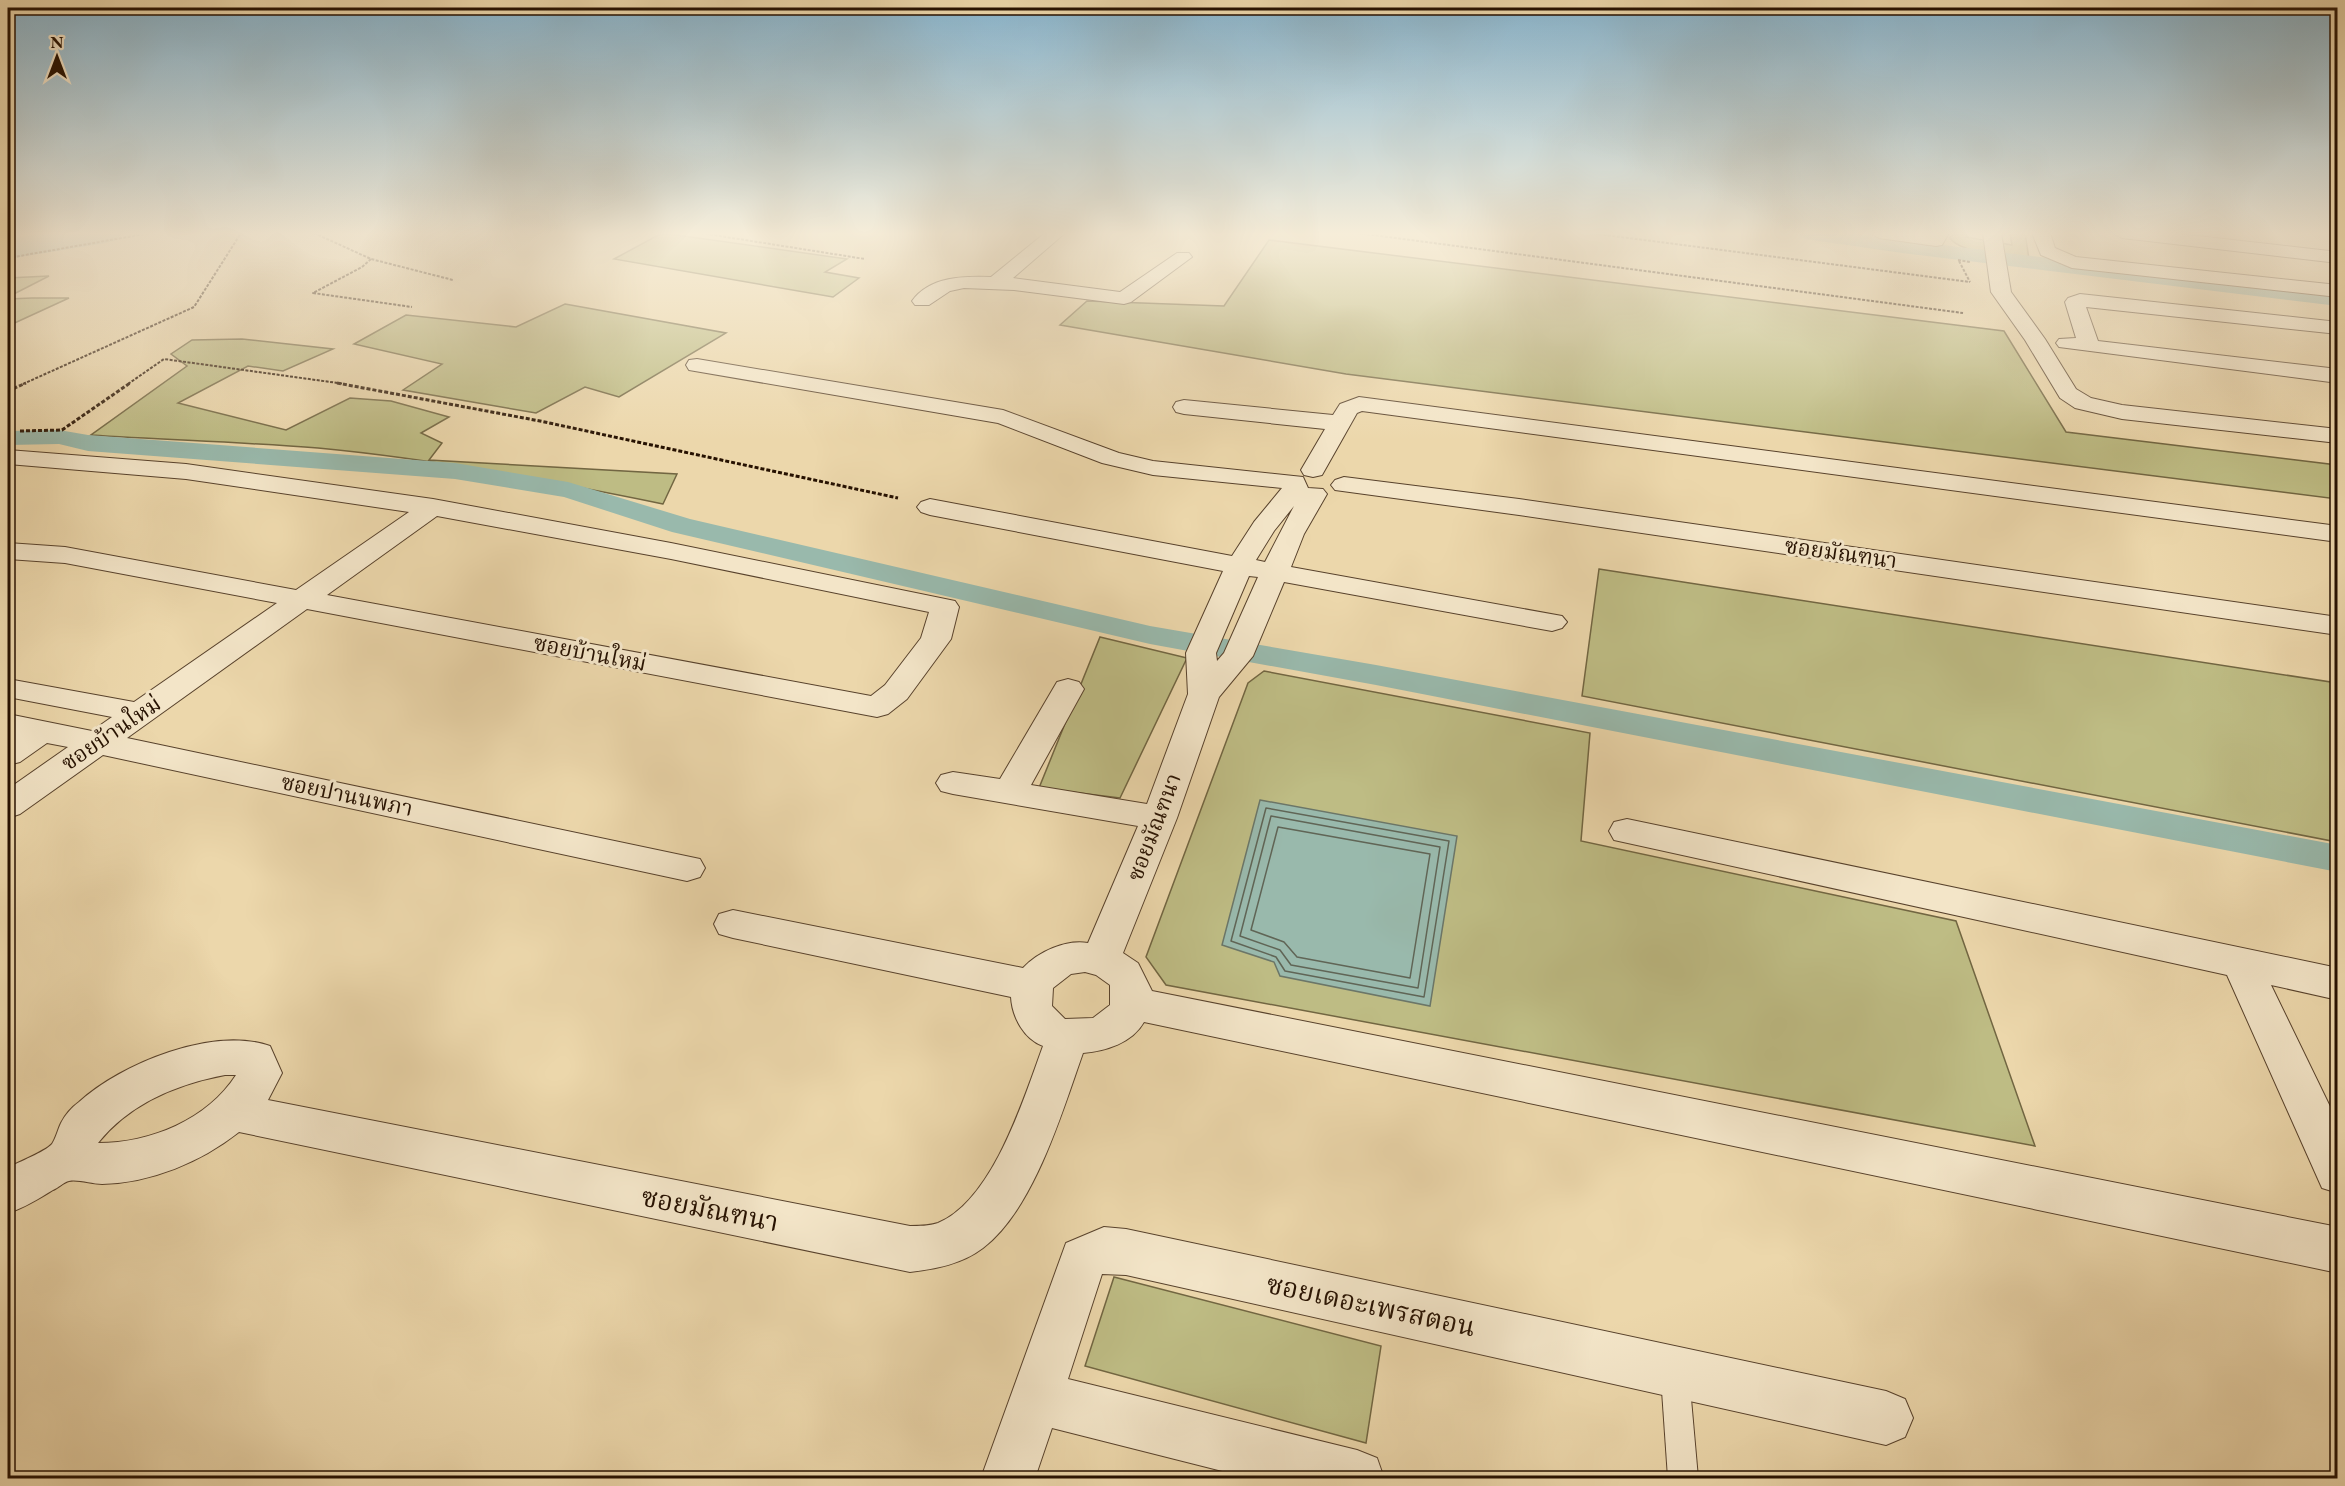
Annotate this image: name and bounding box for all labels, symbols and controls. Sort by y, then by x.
north arrow [27,27,87,87]
text: N [51,32,64,53]
street label: ซอยมัณฑนา [1783,531,1899,575]
street label: ซอยบ้านใหม่ [531,628,649,678]
street label: ซอยบ้านใหม่ [55,689,167,777]
street label: ซอยปานนพภา [278,767,416,823]
street label: ซอยมัณฑนา [1120,769,1188,885]
street label: ซอยมัณฑนา [638,1179,782,1239]
street label: ซอยเดอะเพรสตอน [1263,1266,1479,1344]

